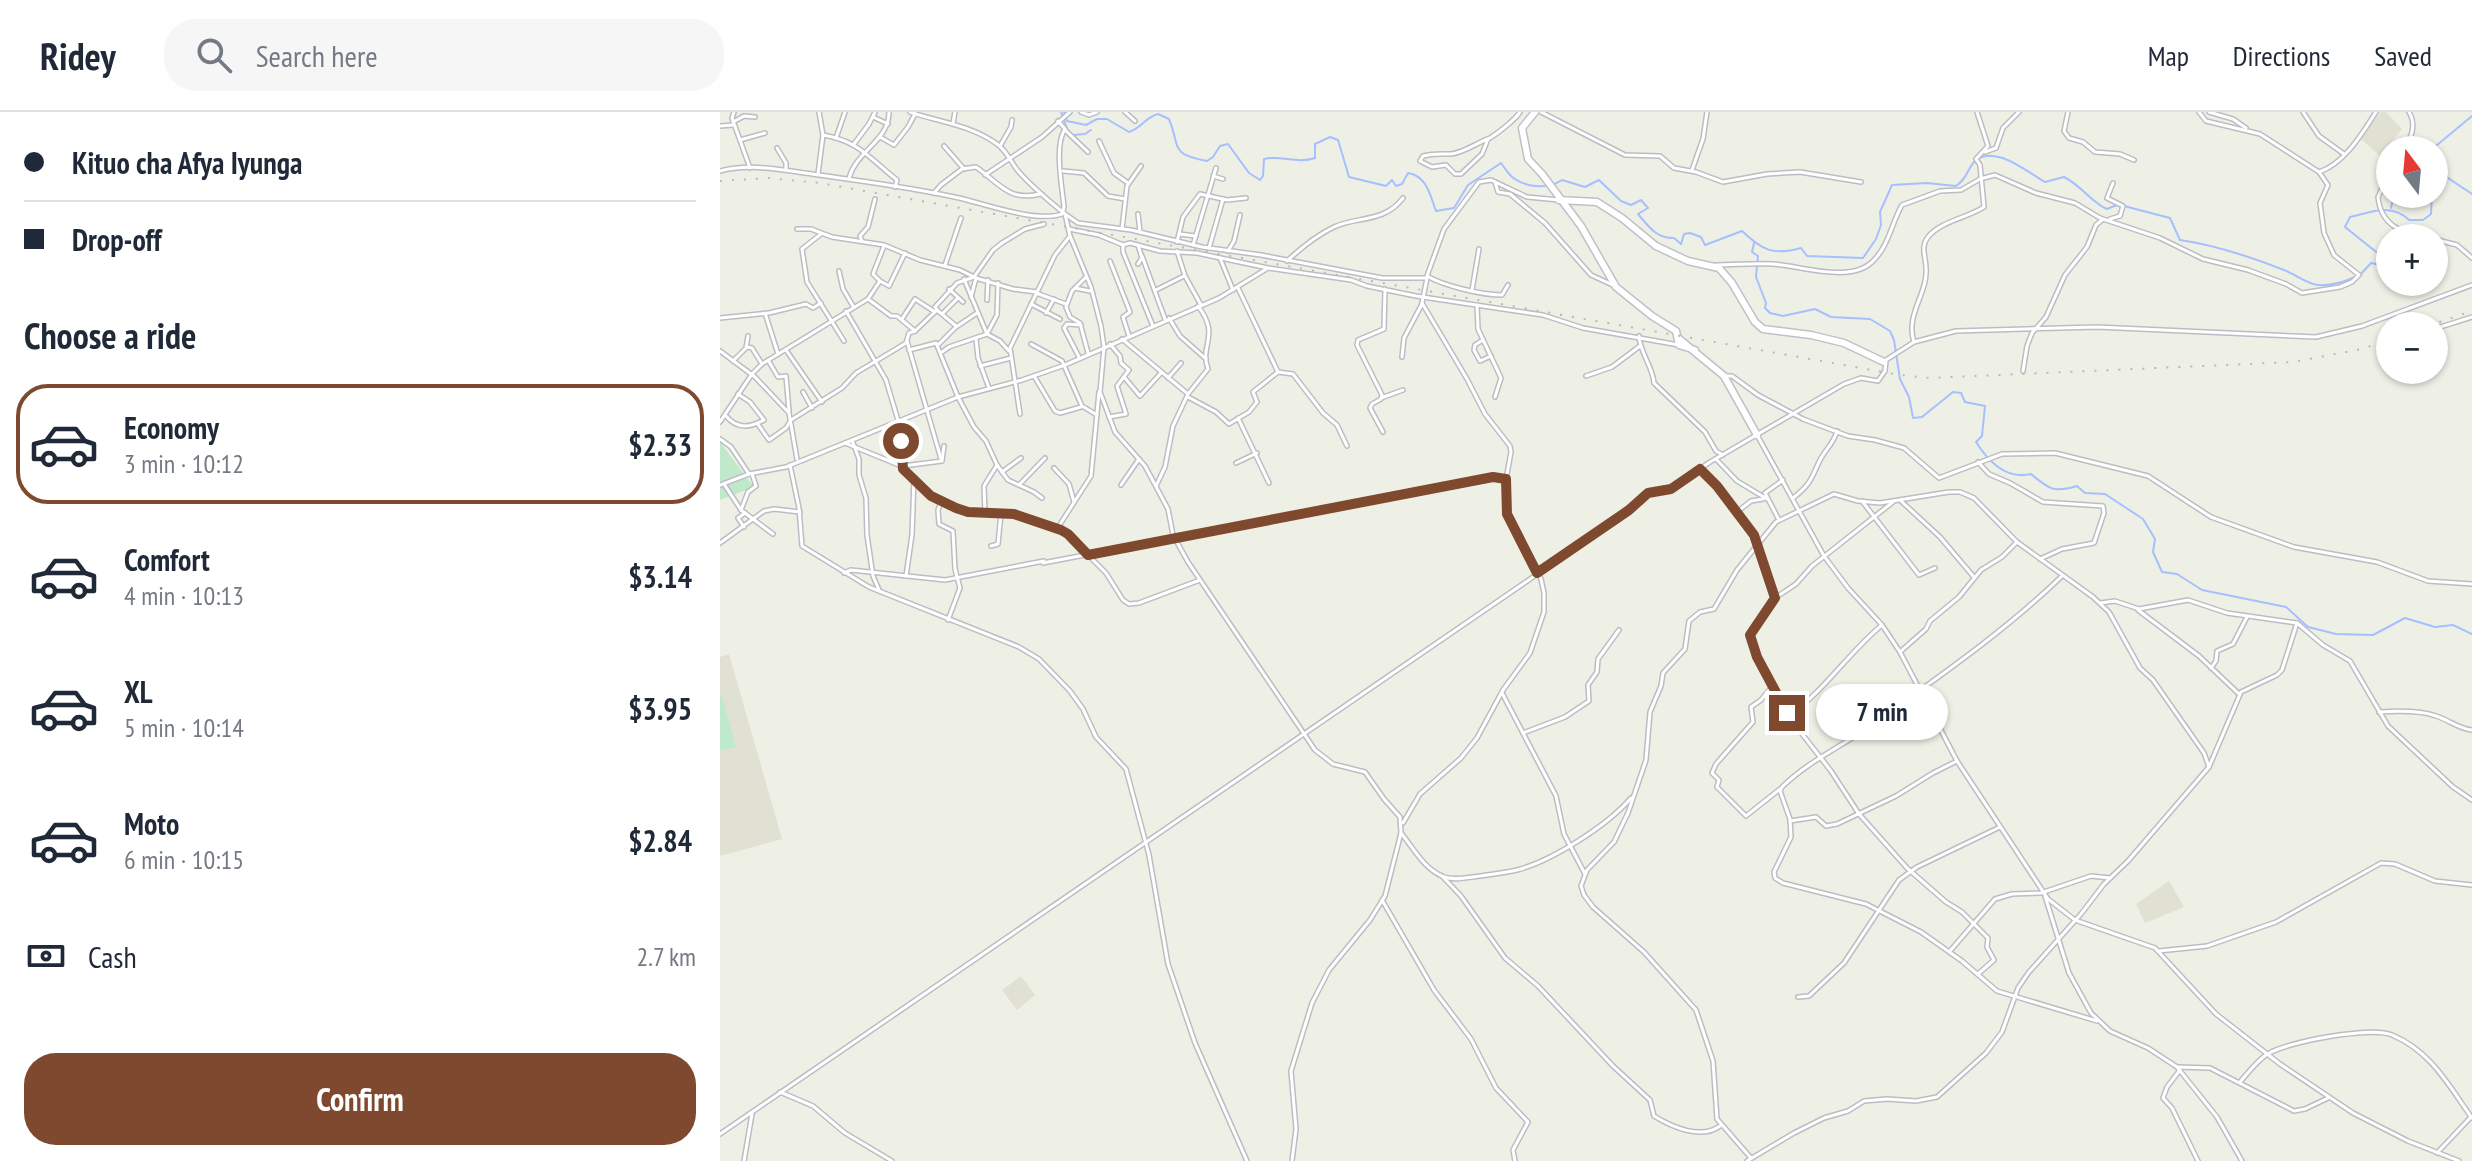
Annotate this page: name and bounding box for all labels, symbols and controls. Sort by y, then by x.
search box [164,19,724,91]
text: Ridey [40,31,116,80]
icon: search [192,33,236,77]
text: Search here [256,36,378,75]
text: Map [2148,37,2189,74]
text: Directions [2233,37,2330,74]
text: Saved [2374,37,2432,74]
north arrow [2376,136,2448,208]
map controls [2376,136,2448,384]
text: Kituo cha Afya Iyunga [72,143,302,182]
text: Drop-off [72,220,162,259]
button: + [2376,224,2448,296]
text: Choose a ride [24,312,196,359]
button: − [2376,312,2448,384]
icon: car [28,408,100,480]
text: Economy [124,408,219,447]
route start [883,423,919,459]
text: $2.33 [628,425,692,464]
text: 3 min · 10:12 [124,447,244,480]
icon: car [28,540,100,612]
text: Comfort [124,540,210,579]
text: $3.14 [628,557,692,596]
text: 4 min · 10:13 [124,579,244,612]
icon: car [28,672,100,744]
text: XL [124,672,153,711]
callout: 7 min [1815,685,1947,741]
text: $3.95 [628,689,692,728]
route end [1769,695,1805,731]
text: 7 min [1856,695,1908,728]
text: 5 min · 10:14 [124,711,244,744]
icon: car [28,804,100,876]
text: Moto [124,804,179,843]
text: $2.84 [628,821,692,860]
text: 6 min · 10:15 [124,843,244,876]
icon: cash [24,934,68,978]
text: Cash [88,937,137,976]
text: 2.7 km [637,940,696,973]
button: Confirm [24,1053,696,1145]

